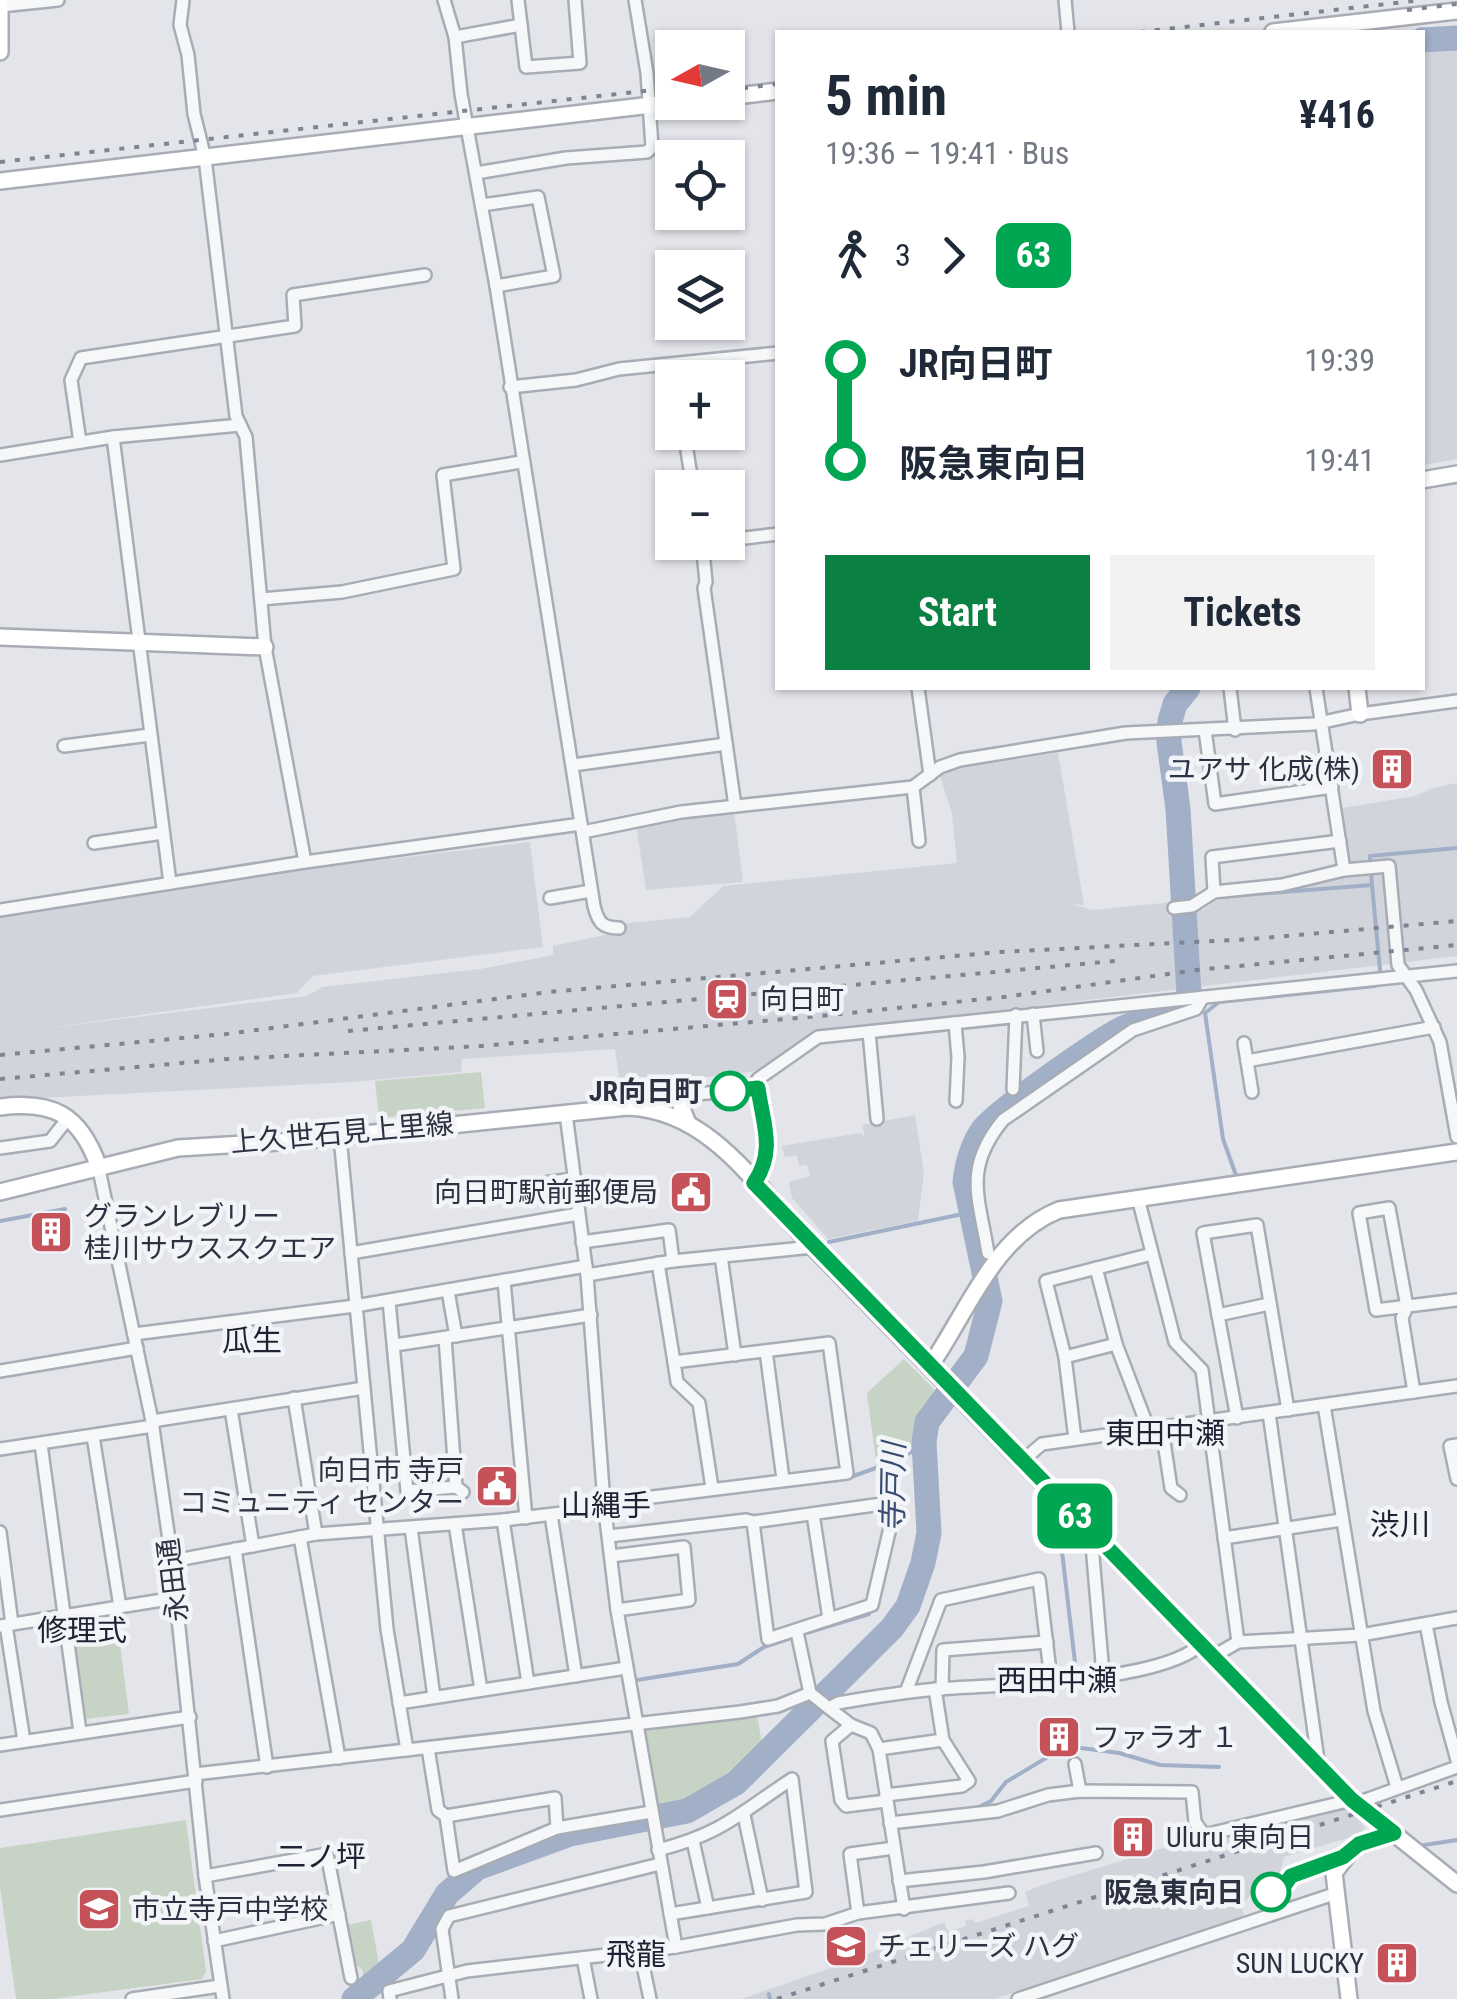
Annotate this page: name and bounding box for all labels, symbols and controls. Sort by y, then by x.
north arrow [655,30,745,120]
map controls [655,30,745,560]
text: 5 min [825,64,947,128]
text: ¥416 [1299,93,1375,137]
text: 19:36 – 19:41 · Bus [825,134,1069,172]
button: locate [655,140,745,230]
icon: walk [825,228,880,283]
icon: forward [926,228,981,283]
text: 63 [1016,235,1051,276]
text: 3 [895,236,911,274]
button: layers [655,250,745,340]
text: 19:39 [1304,341,1375,379]
text: JR向日町 [899,342,1053,386]
button: + [655,360,745,450]
text: 19:41 [1304,441,1375,479]
text: 阪急東向日 [899,442,1089,486]
button: − [655,470,745,560]
button: Start [825,555,1090,670]
button: Tickets [1110,555,1375,670]
building icon: ユアサ 化成(株) [1369,746,1415,792]
place label: ユアサ 化成(株) [1168,753,1360,786]
station icon: 向日町 [704,976,750,1022]
place label: 向日町 [760,983,844,1016]
marker: JR向日町 [711,1072,749,1110]
place label: JR向日町 [589,1075,702,1108]
street label: 上久世石見上里線 [229,1107,455,1159]
public building icon: 向日町駅前郵便局 [668,1169,714,1215]
place label: 向日町駅前郵便局 [434,1176,658,1209]
place label: グランレブリー 桂川サウススクエア [84,1200,336,1265]
building icon: グランレブリー 桂川サウススクエア [28,1209,74,1255]
district label: 瓜生 [222,1323,282,1358]
district label: 東田中瀬 [1105,1416,1225,1451]
water label: 寺戸川 [875,1439,911,1532]
place label: 向日市 寺戸 コミュニティ センター [179,1454,464,1519]
public building icon: 向日市 寺戸 コミュニティ センター [474,1463,520,1509]
line badge: 63 [1030,1484,1120,1548]
district label: 山縄手 [561,1488,651,1523]
text: 63 [1057,1496,1093,1537]
district label: 渋川 [1370,1507,1430,1542]
street label: 永田通 [152,1536,194,1624]
district label: 修理式 [37,1613,127,1648]
district label: 西田中瀬 [997,1663,1117,1698]
building icon: ファラオ １ [1036,1714,1082,1760]
place label: ファラオ １ [1092,1721,1238,1754]
building icon: Uluru 東向日 [1110,1814,1156,1860]
place label: Uluru 東向日 [1166,1821,1314,1854]
district label: 二ノ坪 [276,1839,366,1874]
marker: 阪急東向日 [1252,1873,1290,1911]
place label: 阪急東向日 [1104,1876,1244,1909]
school or university icon: 市立寺戸中学校 [76,1886,122,1932]
place label: 市立寺戸中学校 [132,1893,328,1926]
school or university icon: チェリーズ ハグ [823,1923,869,1969]
place label: チェリーズ ハグ [878,1930,1079,1963]
district label: 飛龍 [606,1937,666,1972]
building icon: SUN LUCKY [1374,1940,1420,1986]
place label: SUN LUCKY [1236,1947,1364,1980]

